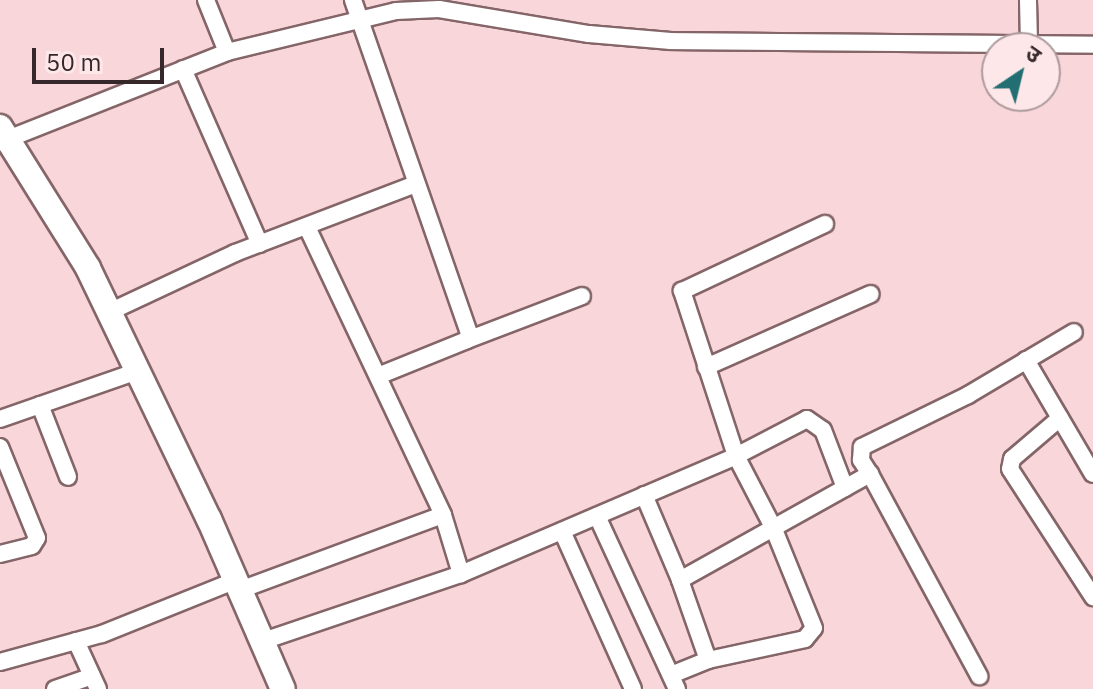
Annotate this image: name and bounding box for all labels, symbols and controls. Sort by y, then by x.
scale bar [36,32,168,82]
north arrow [981,32,1061,112]
text: उ [1020,38,1047,69]
text: 50 m [46,46,101,78]

